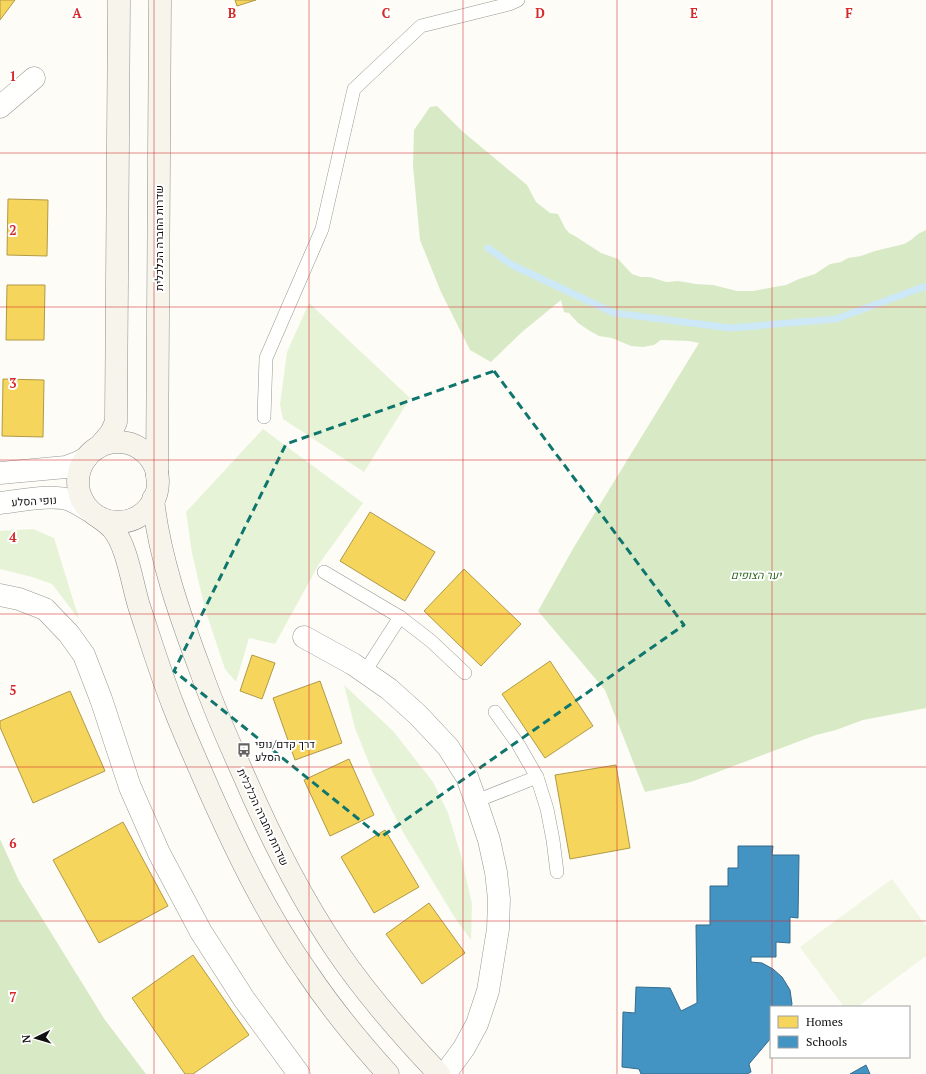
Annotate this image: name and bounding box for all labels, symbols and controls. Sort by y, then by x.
text: A [72,4,82,22]
text: B [228,4,236,22]
text: C [382,4,390,22]
text: D [535,4,545,22]
text: E [690,4,698,22]
text: F [845,4,853,22]
text: 1 [9,67,17,85]
street label: שדרות החברה הכלכלית [152,185,166,291]
text: 2 [9,221,17,239]
text: 3 [9,374,17,392]
street label: נופי הסלע [11,493,57,509]
text: 4 [9,528,17,546]
park label: יער הצופים [731,568,783,582]
text: 5 [9,681,17,699]
place label: דרך קדם/נופי הסלע [255,737,315,764]
bus stop icon: דרך קדם/נופי הסלע [236,742,252,758]
street label: שדרות החברה הכלכלית [234,766,292,868]
text: 6 [9,834,17,852]
text: 7 [9,988,17,1006]
legend [770,1006,910,1058]
text: Homes [806,1014,843,1029]
north arrow [16,1018,56,1058]
text: N [19,1033,33,1044]
text: Schools [806,1034,847,1049]

